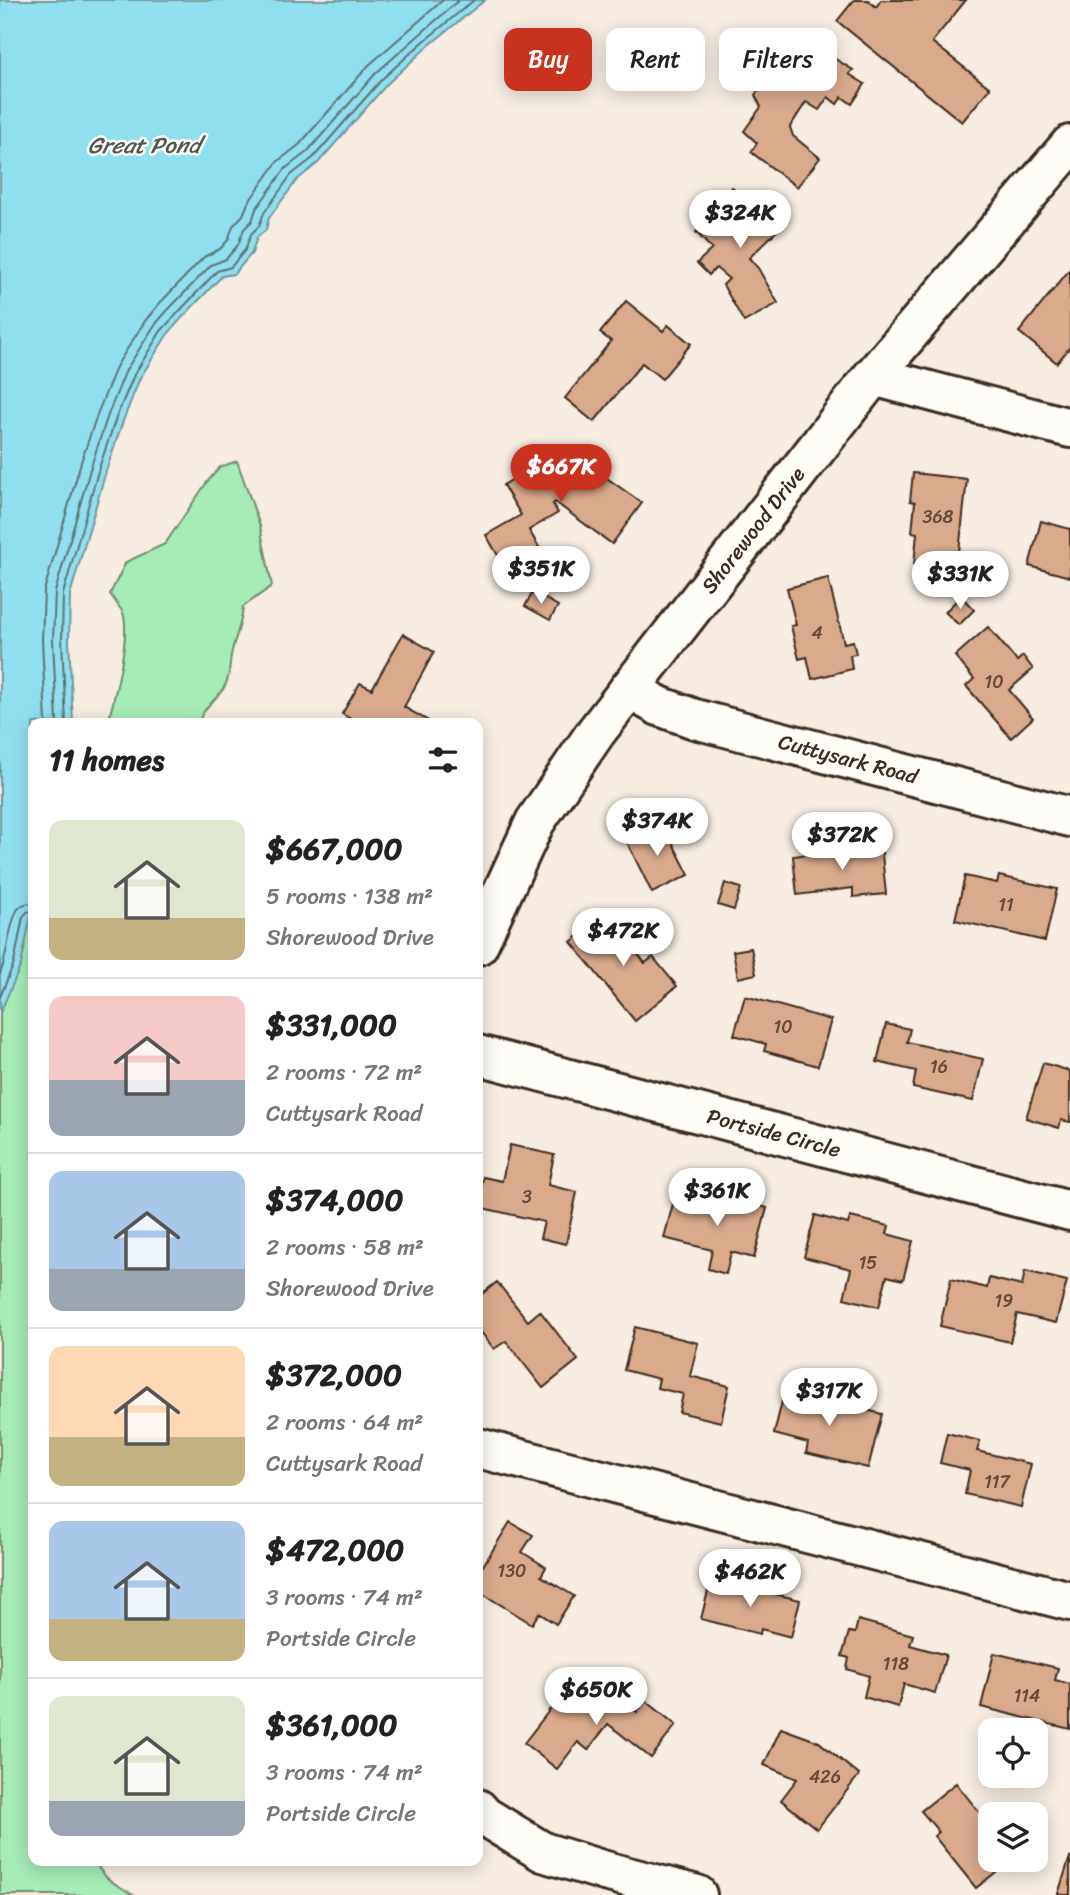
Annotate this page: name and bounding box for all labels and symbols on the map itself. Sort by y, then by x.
water label: Great Pond [88,125,206,166]
pin: $324K [691,190,789,250]
pin: $667K [512,444,610,504]
street label: Shorewood Drive [691,458,815,602]
house number: 368 [923,501,954,533]
pin: $351K [492,546,590,606]
pin: $331K [911,552,1009,611]
house number: 4 [811,617,823,649]
house number: 10 [984,666,1004,698]
street label: Cuttysark Road [774,723,924,796]
pin: $374K [608,798,706,858]
pin: $372K [793,812,891,872]
house number: 11 [998,889,1014,921]
pin: $472K [574,908,672,968]
house number: 10 [773,1011,793,1043]
house number: 16 [930,1051,948,1083]
street label: Portside Circle [703,1097,845,1169]
pin: $361K [668,1168,766,1228]
house number: 3 [522,1181,532,1213]
house number: 15 [859,1247,877,1279]
house number: 19 [995,1285,1013,1317]
pin: $317K [780,1368,878,1428]
house number: 117 [984,1466,1012,1498]
pin: $462K [701,1550,799,1609]
house number: 130 [498,1555,526,1587]
house number: 118 [883,1648,909,1680]
pin: $650K [547,1668,645,1727]
house number: 114 [1014,1680,1040,1712]
house number: 426 [809,1761,841,1793]

